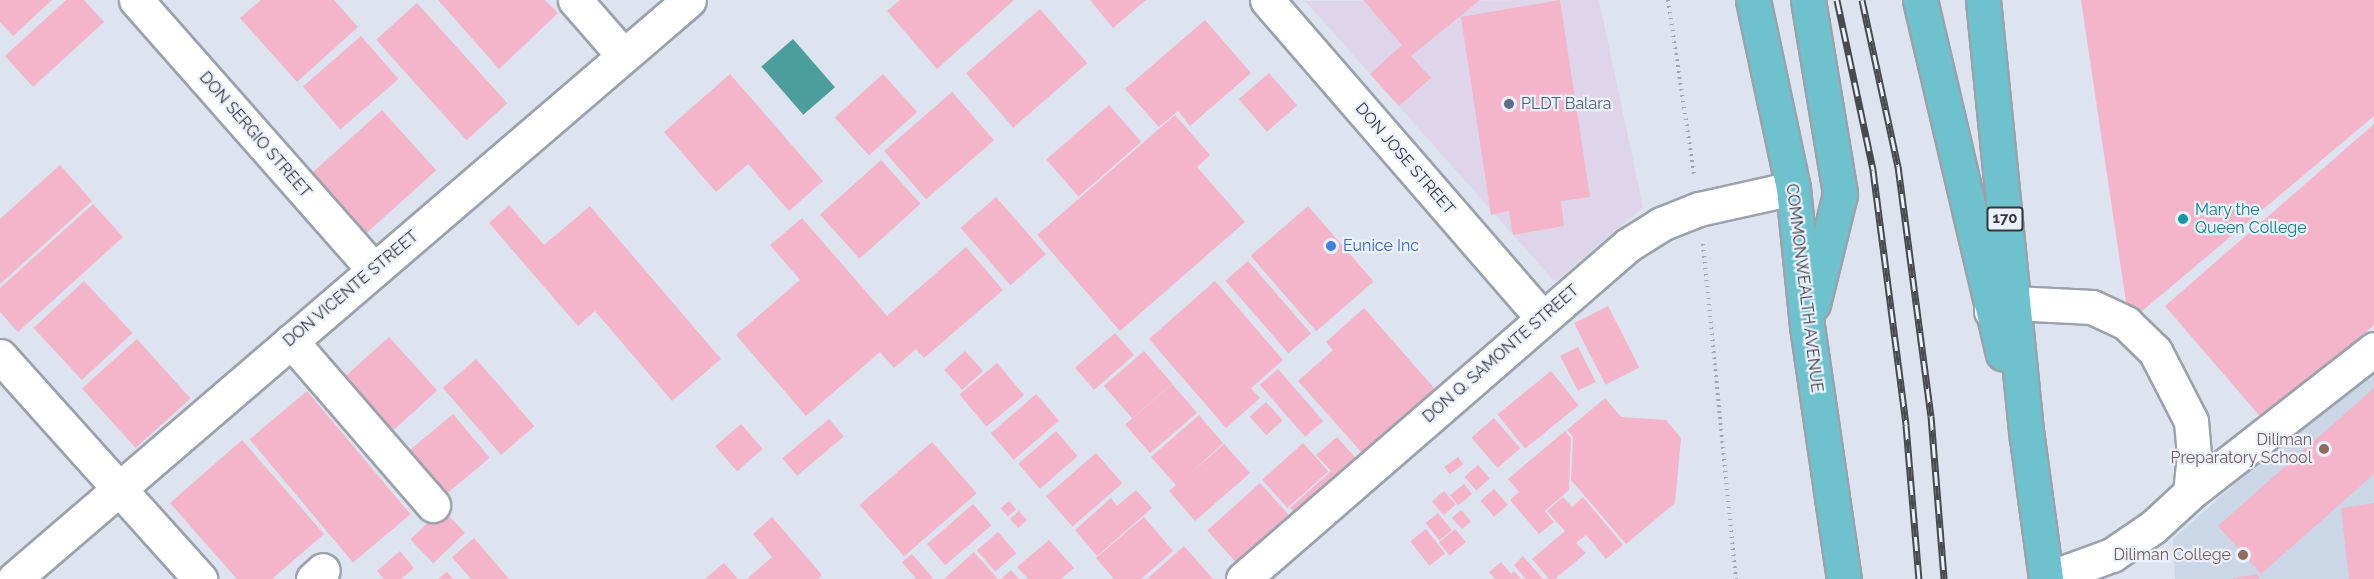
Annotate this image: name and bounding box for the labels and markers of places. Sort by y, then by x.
place label: PLDT Balara [1521,94,1612,114]
marker: PLDT Balara [1502,97,1516,111]
place label: Mary the Queen College [2195,200,2307,238]
marker: Mary the Queen College [2176,212,2190,226]
place label: Eunice Inc [1343,236,1419,256]
marker: Eunice Inc [1324,239,1338,253]
place label: Diliman Preparatory School [2170,430,2312,468]
marker: Diliman Preparatory School [2317,442,2331,456]
place label: Diliman College [2114,545,2231,565]
marker: Diliman College [2236,548,2250,562]

